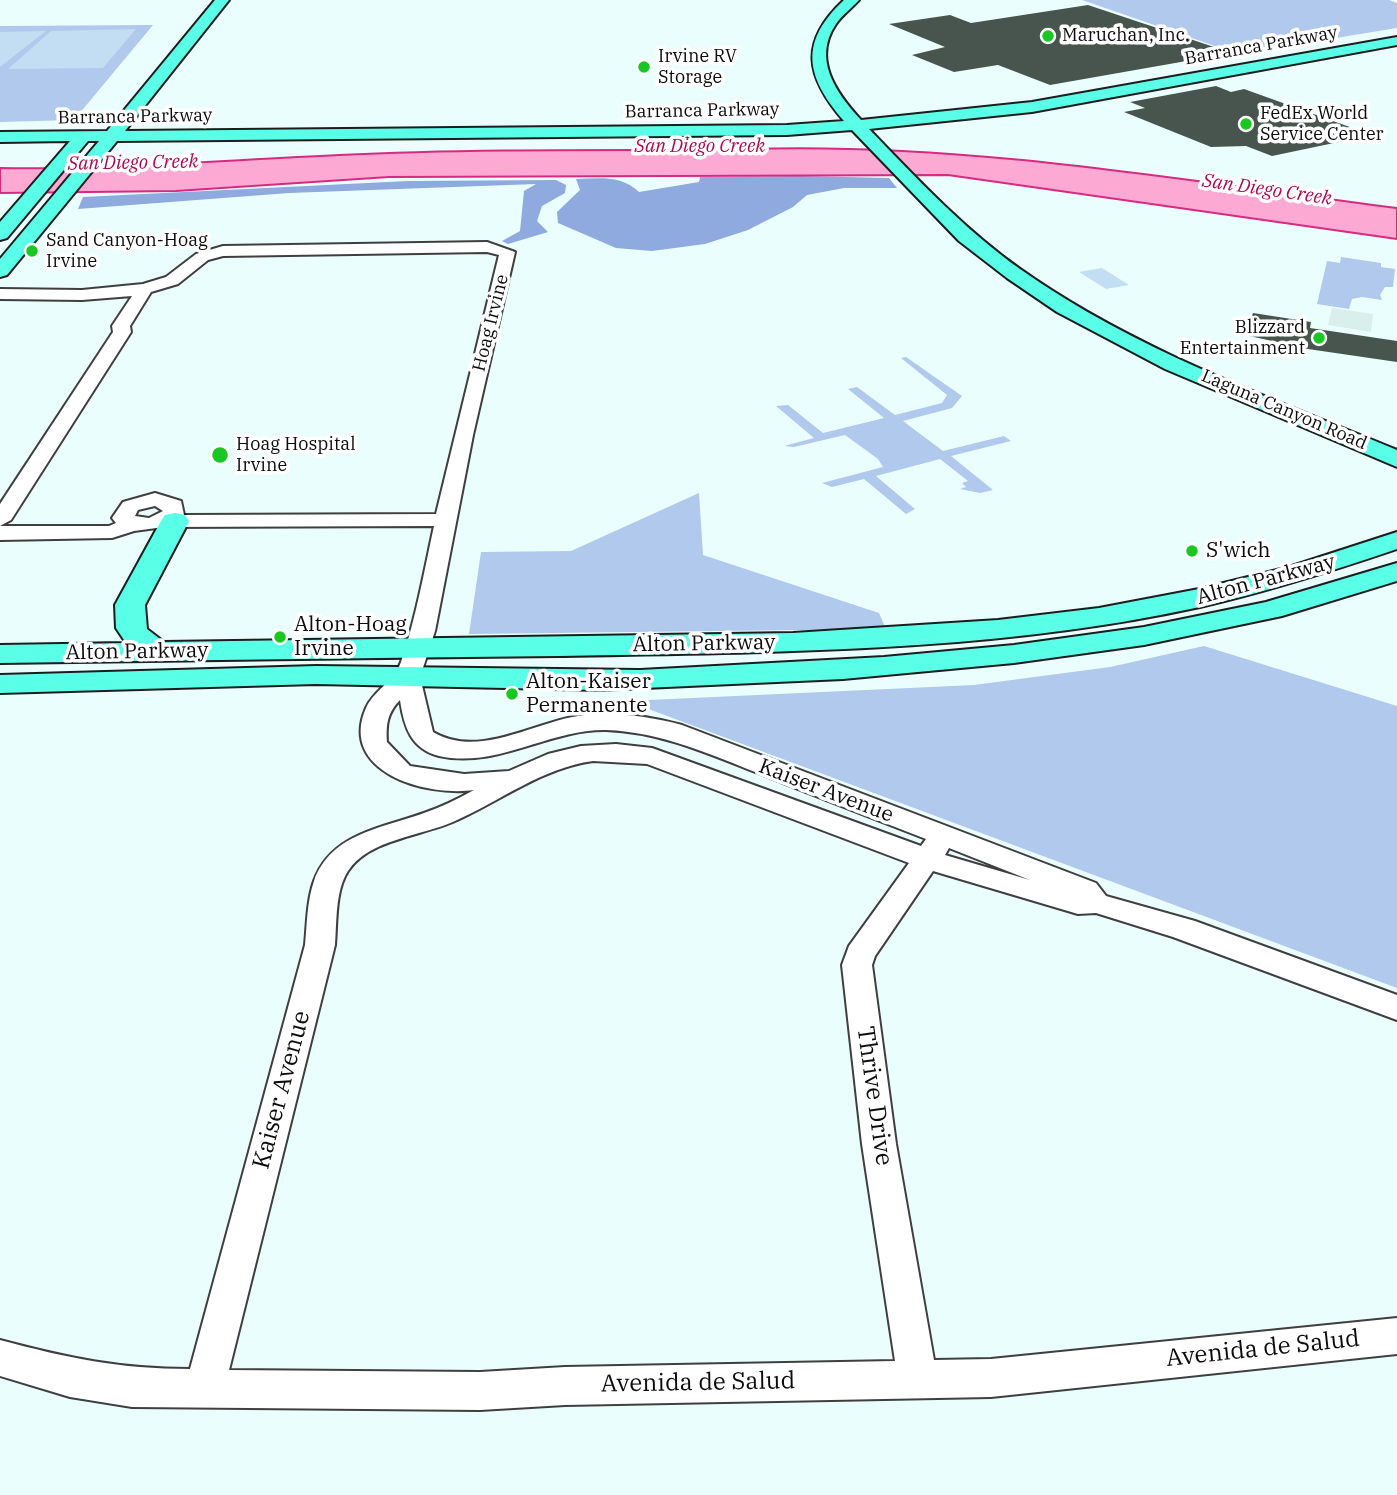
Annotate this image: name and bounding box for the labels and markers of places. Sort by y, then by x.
place label: Maruchan, Inc. [1062,25,1190,47]
marker: Maruchan, Inc. [1040,28,1056,44]
place label: Irvine RV Storage [658,46,737,88]
marker: Irvine RV Storage [636,59,652,75]
place label: FedEx World Service Center [1260,103,1384,146]
marker: FedEx World Service Center [1238,116,1254,132]
place label: Sand Canyon-Hoag Irvine [46,230,208,272]
marker: Sand Canyon-Hoag Irvine [24,243,40,259]
place label: Blizzard Entertainment [1180,317,1305,360]
marker: Blizzard Entertainment [1311,330,1327,346]
place label: Hoag Hospital Irvine [236,434,356,476]
marker: Hoag Hospital Irvine [210,445,230,465]
place label: S'wich [1206,538,1271,564]
marker: S'wich [1184,543,1200,559]
place label: Alton-Hoag Irvine [294,612,407,662]
marker: Alton-Hoag Irvine [272,629,288,645]
place label: Alton-Kaiser Permanente [526,669,651,719]
marker: Alton-Kaiser Permanente [504,686,520,702]

